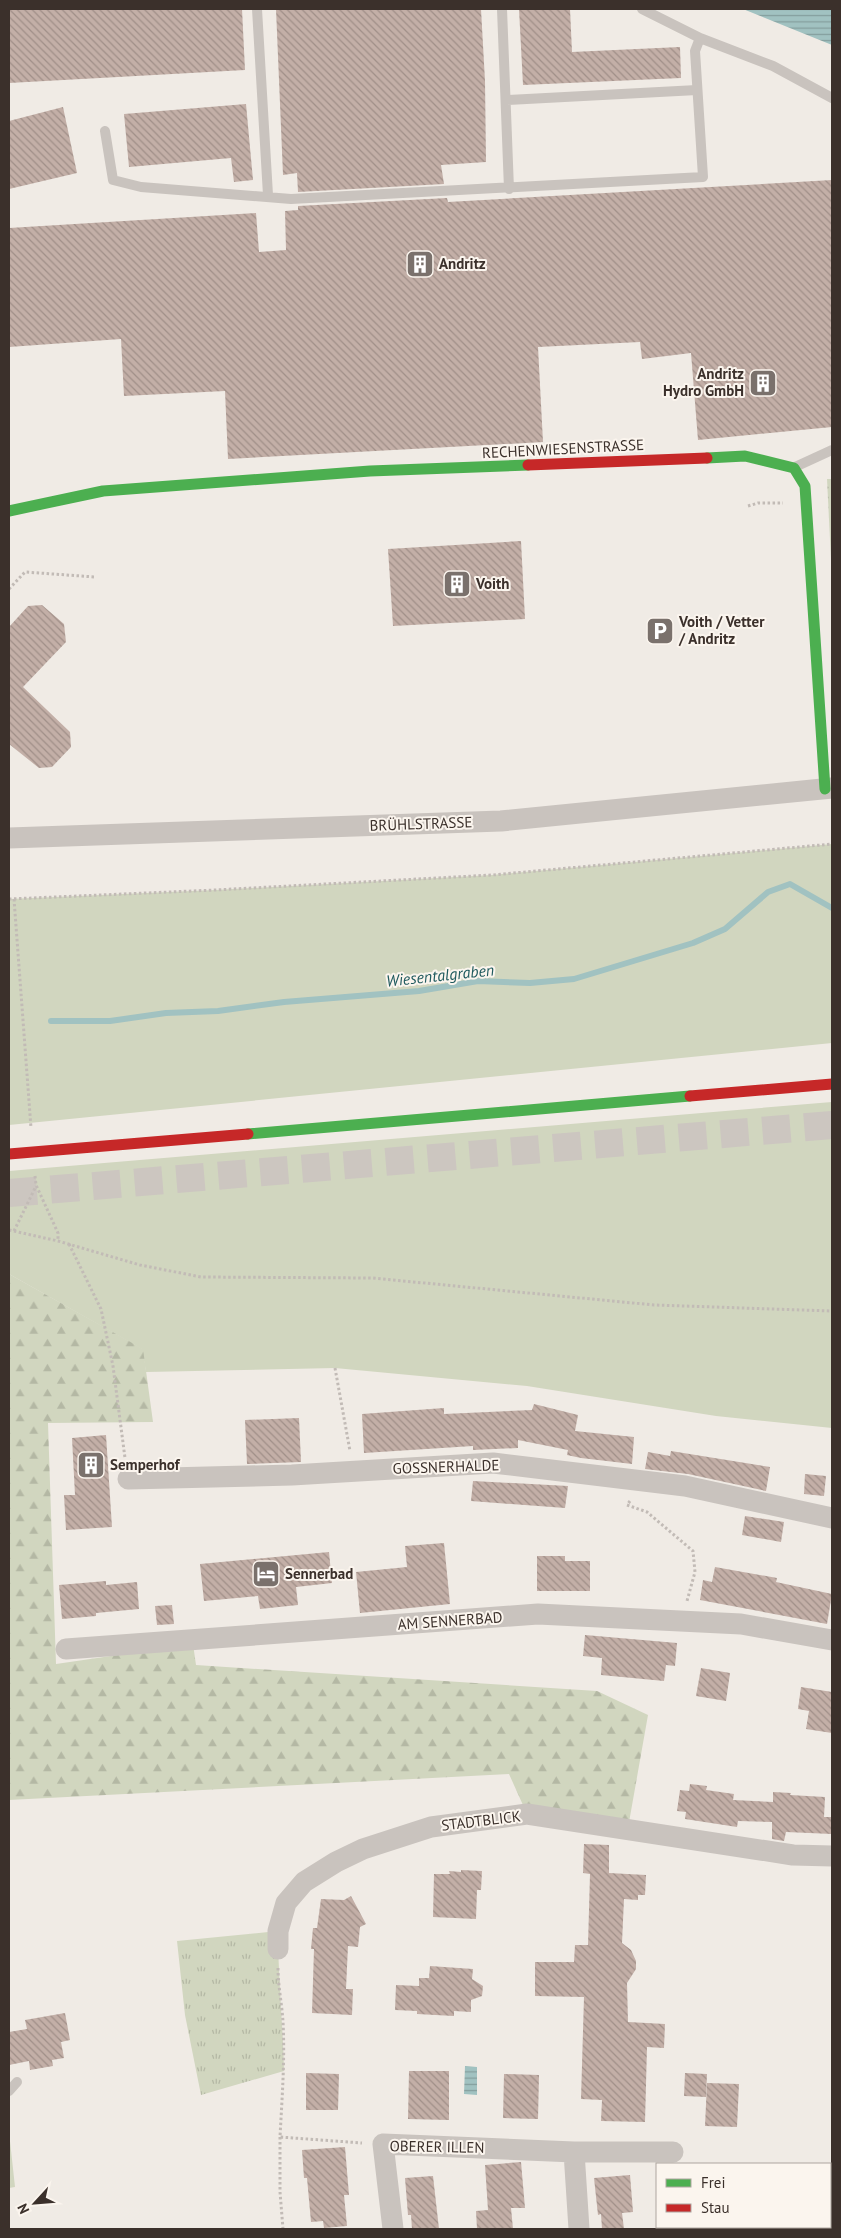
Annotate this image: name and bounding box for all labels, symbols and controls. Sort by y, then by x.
building icon: Andritz [405,249,435,279]
place label: Andritz [439,254,486,273]
place label: Andritz Hydro GmbH [663,364,744,400]
building icon: Andritz Hydro GmbH [748,368,778,398]
street label: RECHENWIESENSTRASSE [481,435,644,462]
building icon: Voith [442,569,472,599]
place label: Voith [475,574,509,593]
place label: Voith / Vetter / Andritz [678,612,765,648]
parking icon: Voith / Vetter / Andritz [645,616,675,646]
street label: BRÜHLSTRASSE [369,812,473,835]
water label: Wiesentalgraben [385,959,495,991]
building icon: Semperhof [76,1450,106,1480]
place label: Semperhof [110,1455,181,1474]
street label: GOSSNERHALDE [392,1455,500,1478]
hotel icon: Sennerbad [251,1559,281,1589]
place label: Sennerbad [285,1564,353,1583]
street label: AM SENNERBAD [397,1607,503,1634]
street label: STADTBLICK [440,1806,522,1835]
street label: OBERER ILLEN [389,2136,485,2157]
legend [656,2163,831,2228]
text: Frei [701,2173,726,2192]
north arrow [10,2178,60,2228]
text: Stau [701,2198,730,2217]
text: N [13,2201,33,2217]

